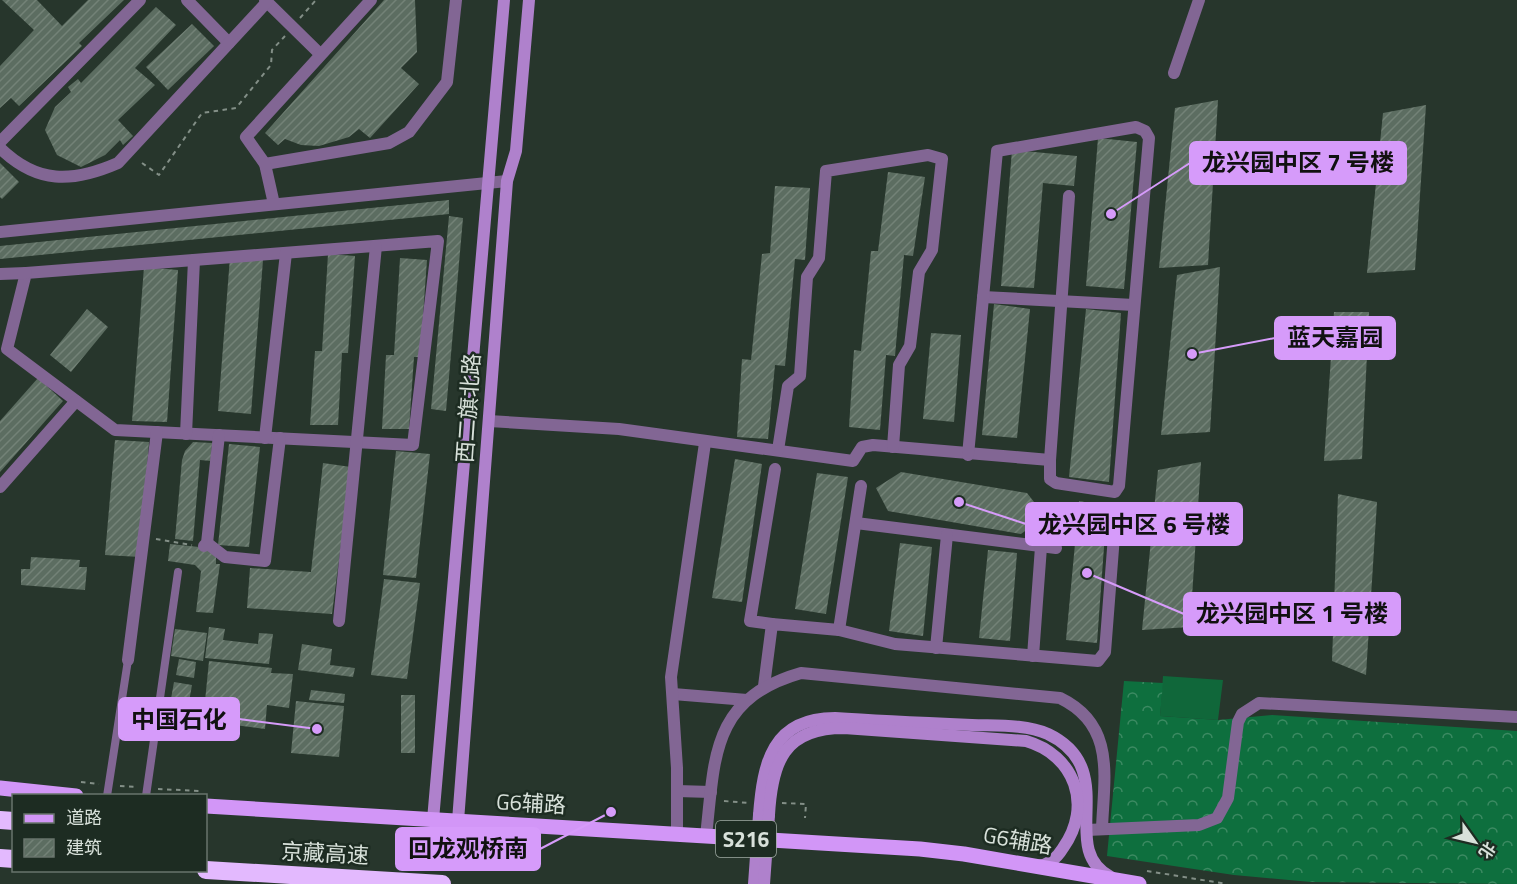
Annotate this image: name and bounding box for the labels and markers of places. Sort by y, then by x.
callout: 龙兴园中区 7 号楼 [1190,142,1406,184]
callout: 蓝天嘉园 [1275,317,1395,359]
callout: 龙兴园中区 6 号楼 [1026,503,1242,545]
callout: 龙兴园中区 1 号楼 [1184,593,1400,635]
callout: 中国石化 [119,698,239,740]
callout: 回龙观桥南 [396,828,540,870]

